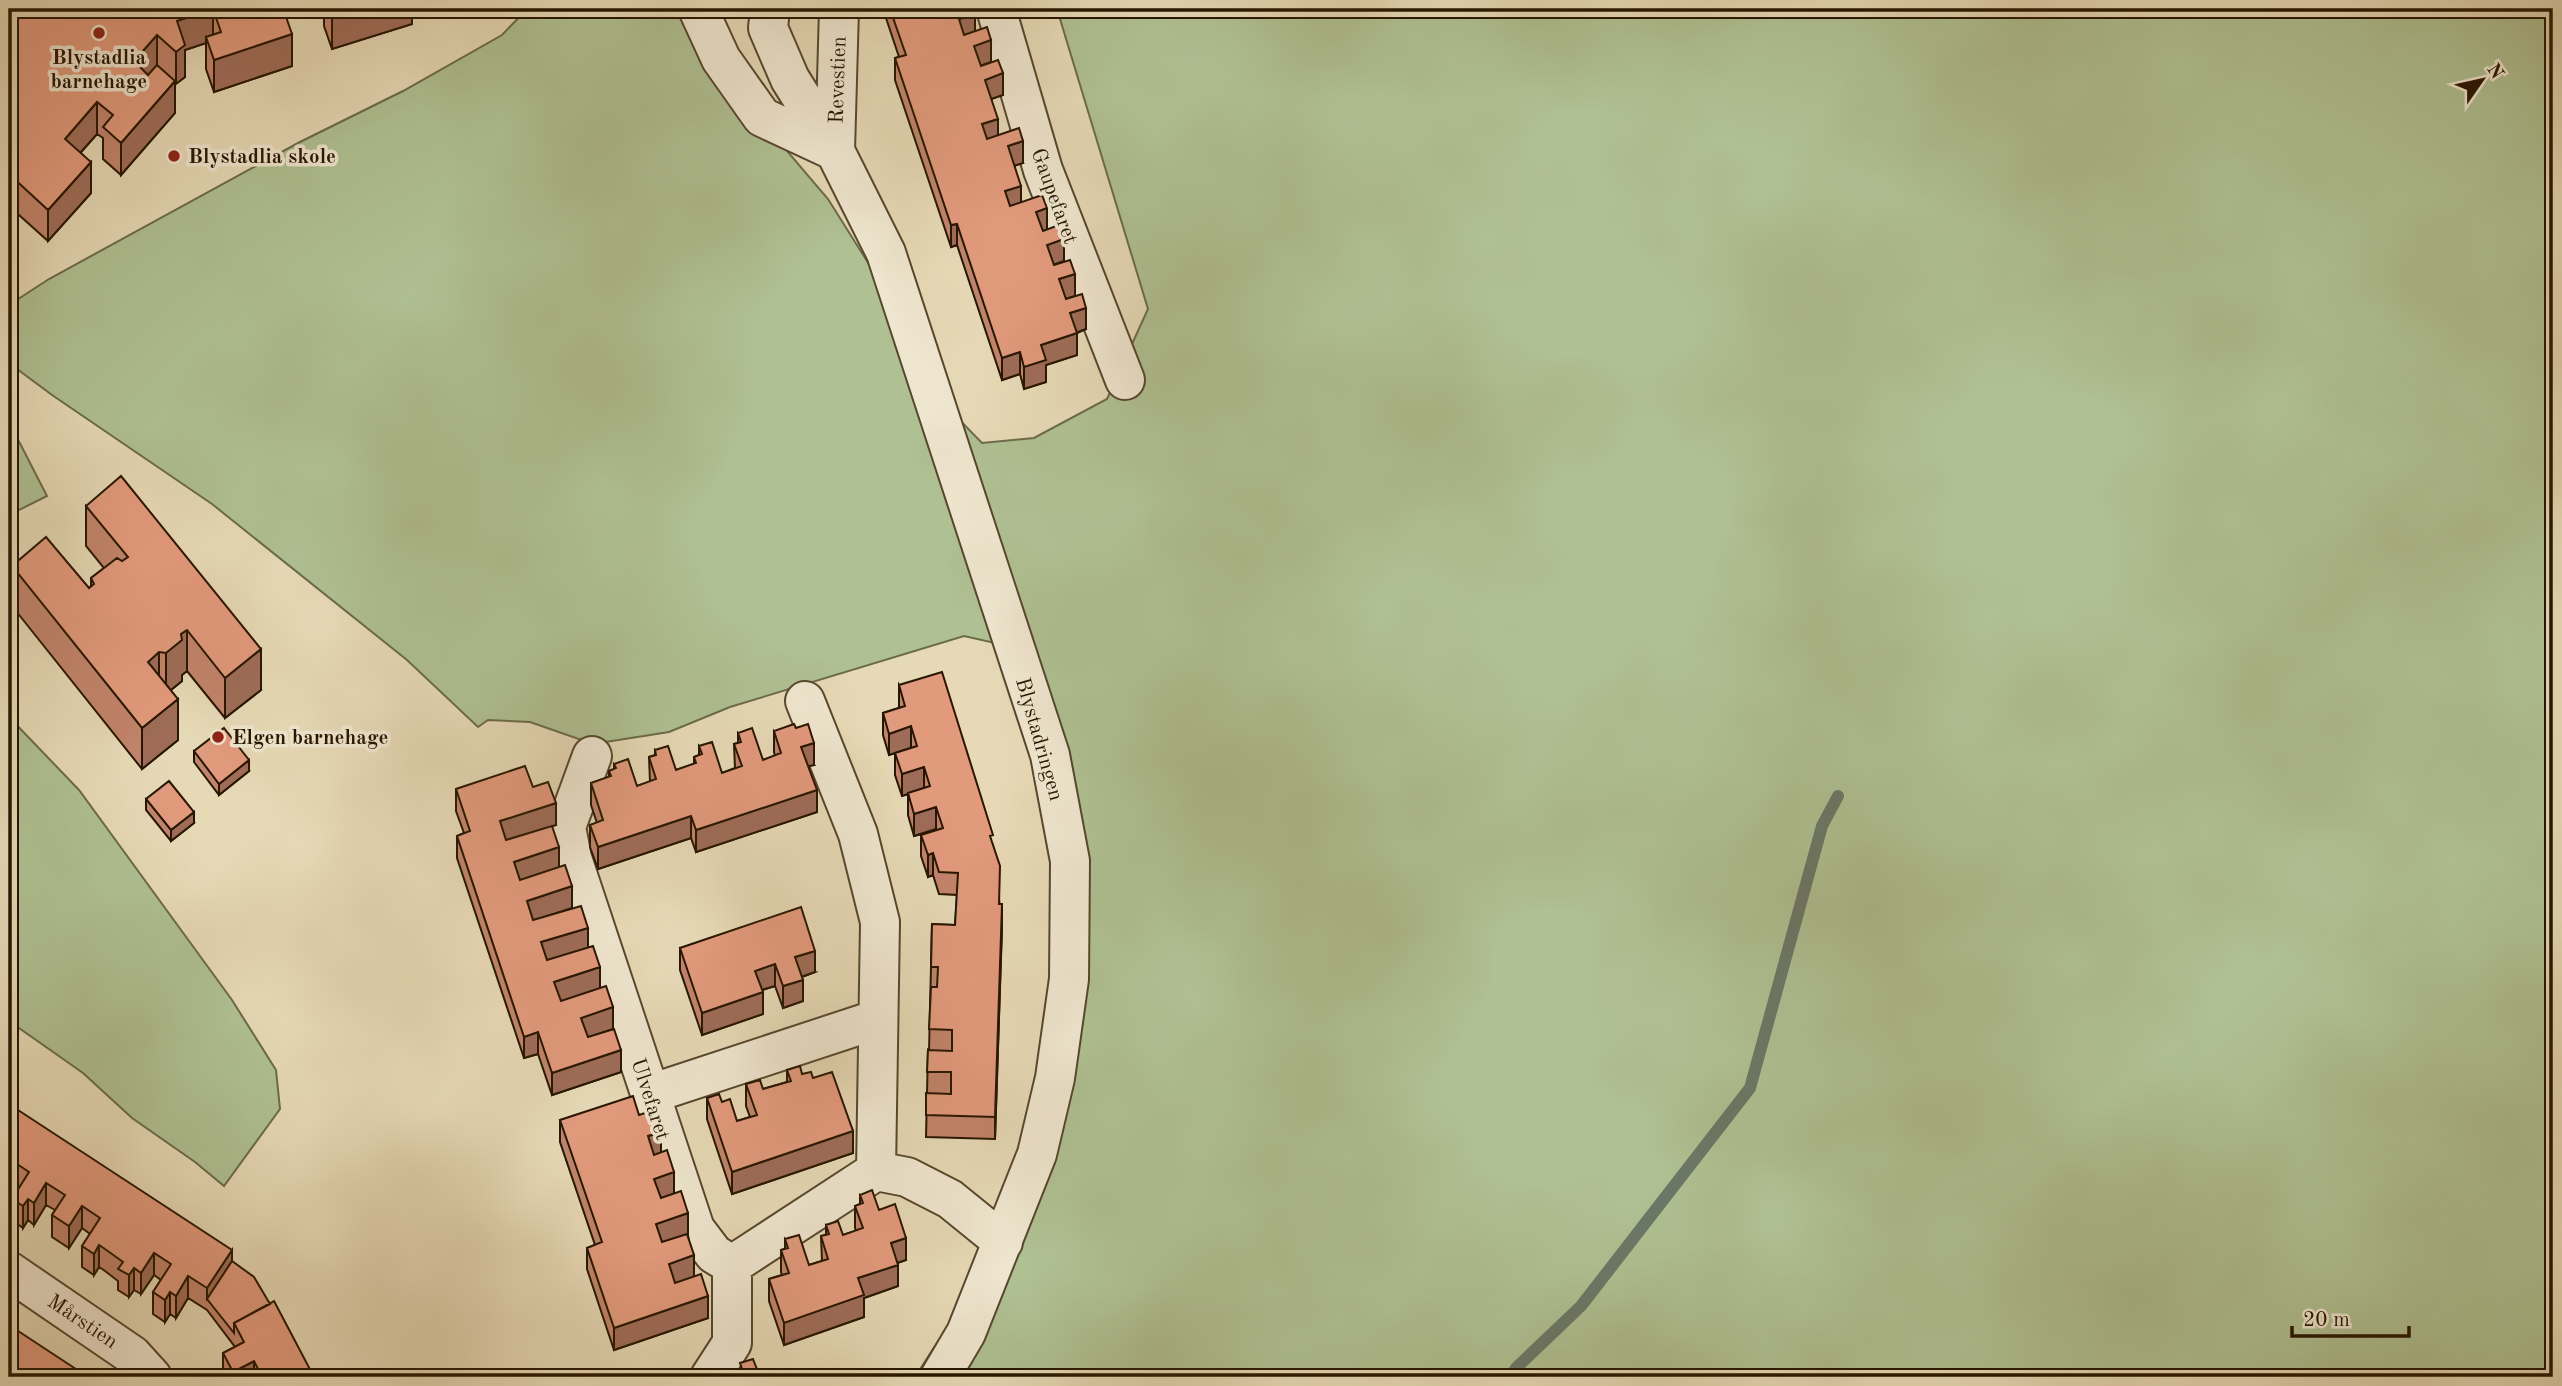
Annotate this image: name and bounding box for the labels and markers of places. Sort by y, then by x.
marker: Blystadlia barnehage [91,25,107,41]
place label: Blystadlia barnehage [51,48,147,93]
place label: Blystadlia skole [188,147,336,168]
marker: Blystadlia skole [166,148,182,164]
place label: Elgen barnehage [232,728,389,749]
marker: Elgen barnehage [210,729,226,745]

